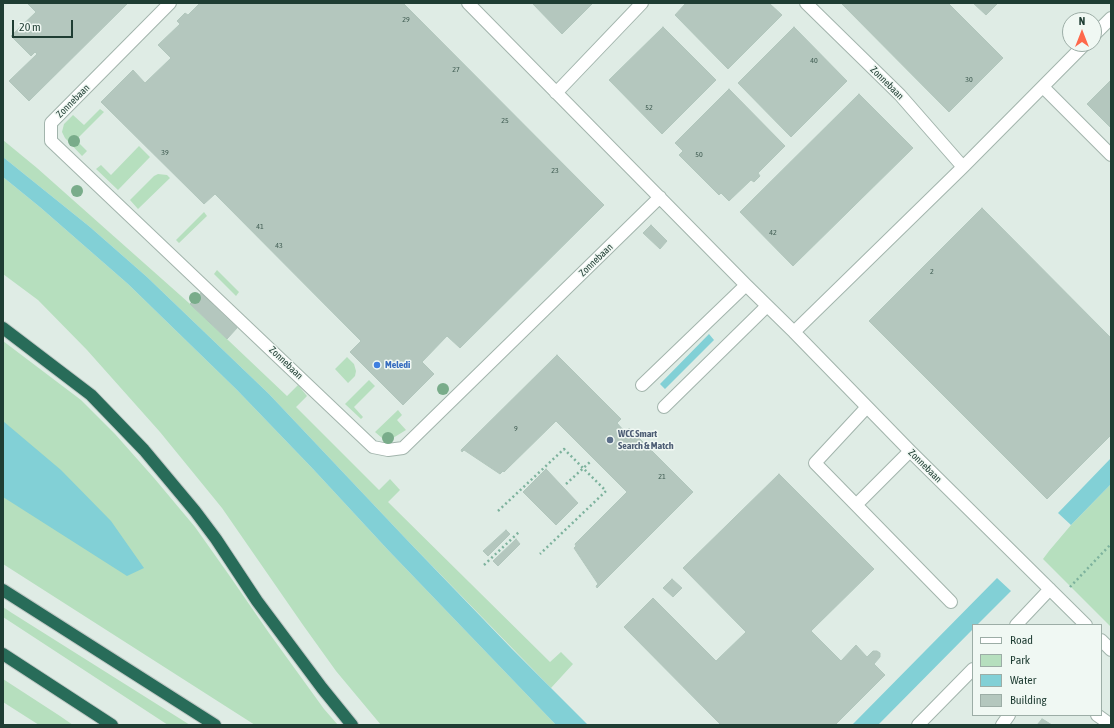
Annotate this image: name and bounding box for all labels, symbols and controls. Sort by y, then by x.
scale bar [14,12,75,38]
north arrow [1062,12,1102,52]
house number: 29 [402,14,410,24]
text: N [1079,15,1085,27]
text: 20 m [19,20,41,34]
house number: 40 [810,55,818,65]
house number: 27 [452,64,460,74]
street label: Zonnebaan [868,64,906,102]
house number: 30 [965,74,973,84]
street label: Zonnebaan [54,82,92,120]
house number: 52 [645,102,653,112]
house number: 25 [501,115,509,125]
house number: 39 [161,147,169,157]
house number: 50 [695,149,703,159]
house number: 23 [551,165,559,175]
house number: 41 [256,221,264,231]
house number: 42 [769,227,777,237]
house number: 43 [275,240,283,250]
street label: Zonnebaan [577,241,615,279]
house number: 2 [930,266,934,276]
street label: Zonnebaan [267,344,305,382]
place label: Meledi [385,359,410,371]
marker: Meledi [372,360,382,370]
house number: 9 [514,423,518,433]
place label: WCC Smart Search & Match [618,428,674,452]
marker: WCC Smart Search & Match [605,435,615,445]
street label: Zonnebaan [906,447,944,485]
house number: 21 [658,471,666,481]
legend [972,624,1102,716]
text: Road [1010,633,1033,647]
text: Park [1010,653,1030,667]
text: Water [1010,673,1036,687]
text: Building [1010,693,1047,707]

